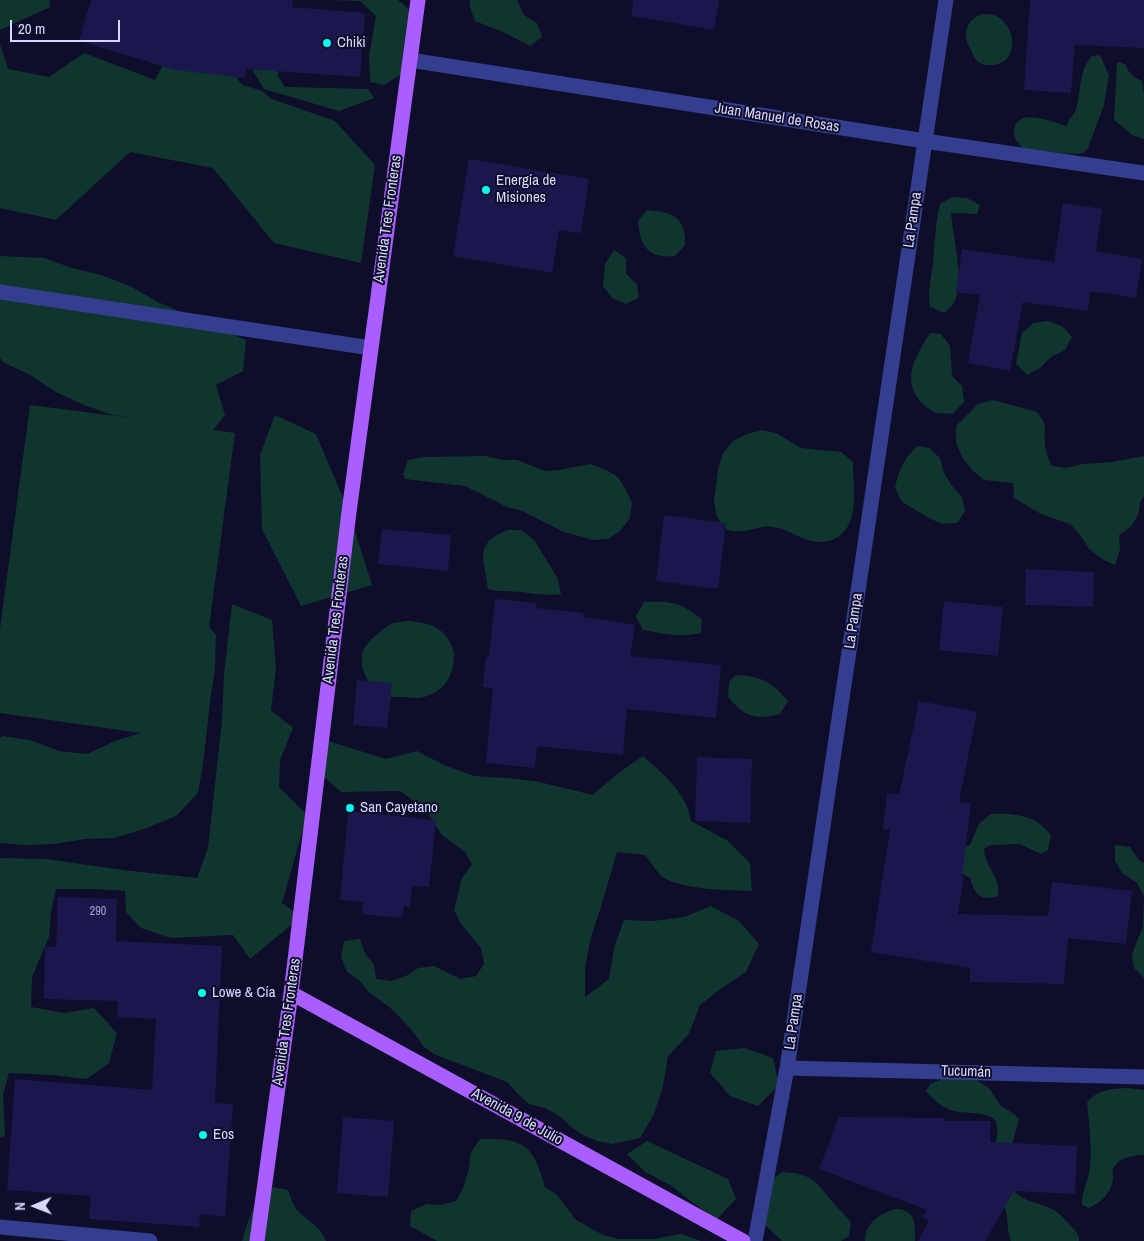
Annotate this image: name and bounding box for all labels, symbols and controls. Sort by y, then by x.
scale bar [12,10,122,42]
text: 20 m [18,18,45,39]
place label: Chiki [337,34,366,52]
marker: Chiki [321,37,333,49]
street label: Juan Manuel de Rosas [713,99,841,137]
street label: Avenida Tres Fronteras [370,154,406,284]
place label: Energía de Misiones [496,172,556,207]
marker: Energía de Misiones [480,184,492,196]
street label: La Pampa [900,191,926,249]
street label: Avenida Tres Fronteras [319,555,353,685]
street label: La Pampa [841,592,867,650]
place label: San Cayetano [360,799,438,817]
marker: San Cayetano [344,802,356,814]
house number: 290 [90,905,106,919]
street label: Avenida Tres Fronteras [269,957,305,1087]
place label: Lowe & Cía [212,984,276,1002]
marker: Lowe & Cía [196,987,208,999]
street label: La Pampa [781,993,807,1051]
street label: Tucumán [941,1062,991,1082]
street label: Avenida 9 de Julio [468,1084,566,1150]
place label: Eos [213,1126,234,1144]
marker: Eos [197,1129,209,1141]
north arrow [10,1181,60,1231]
text: N [11,1202,29,1211]

